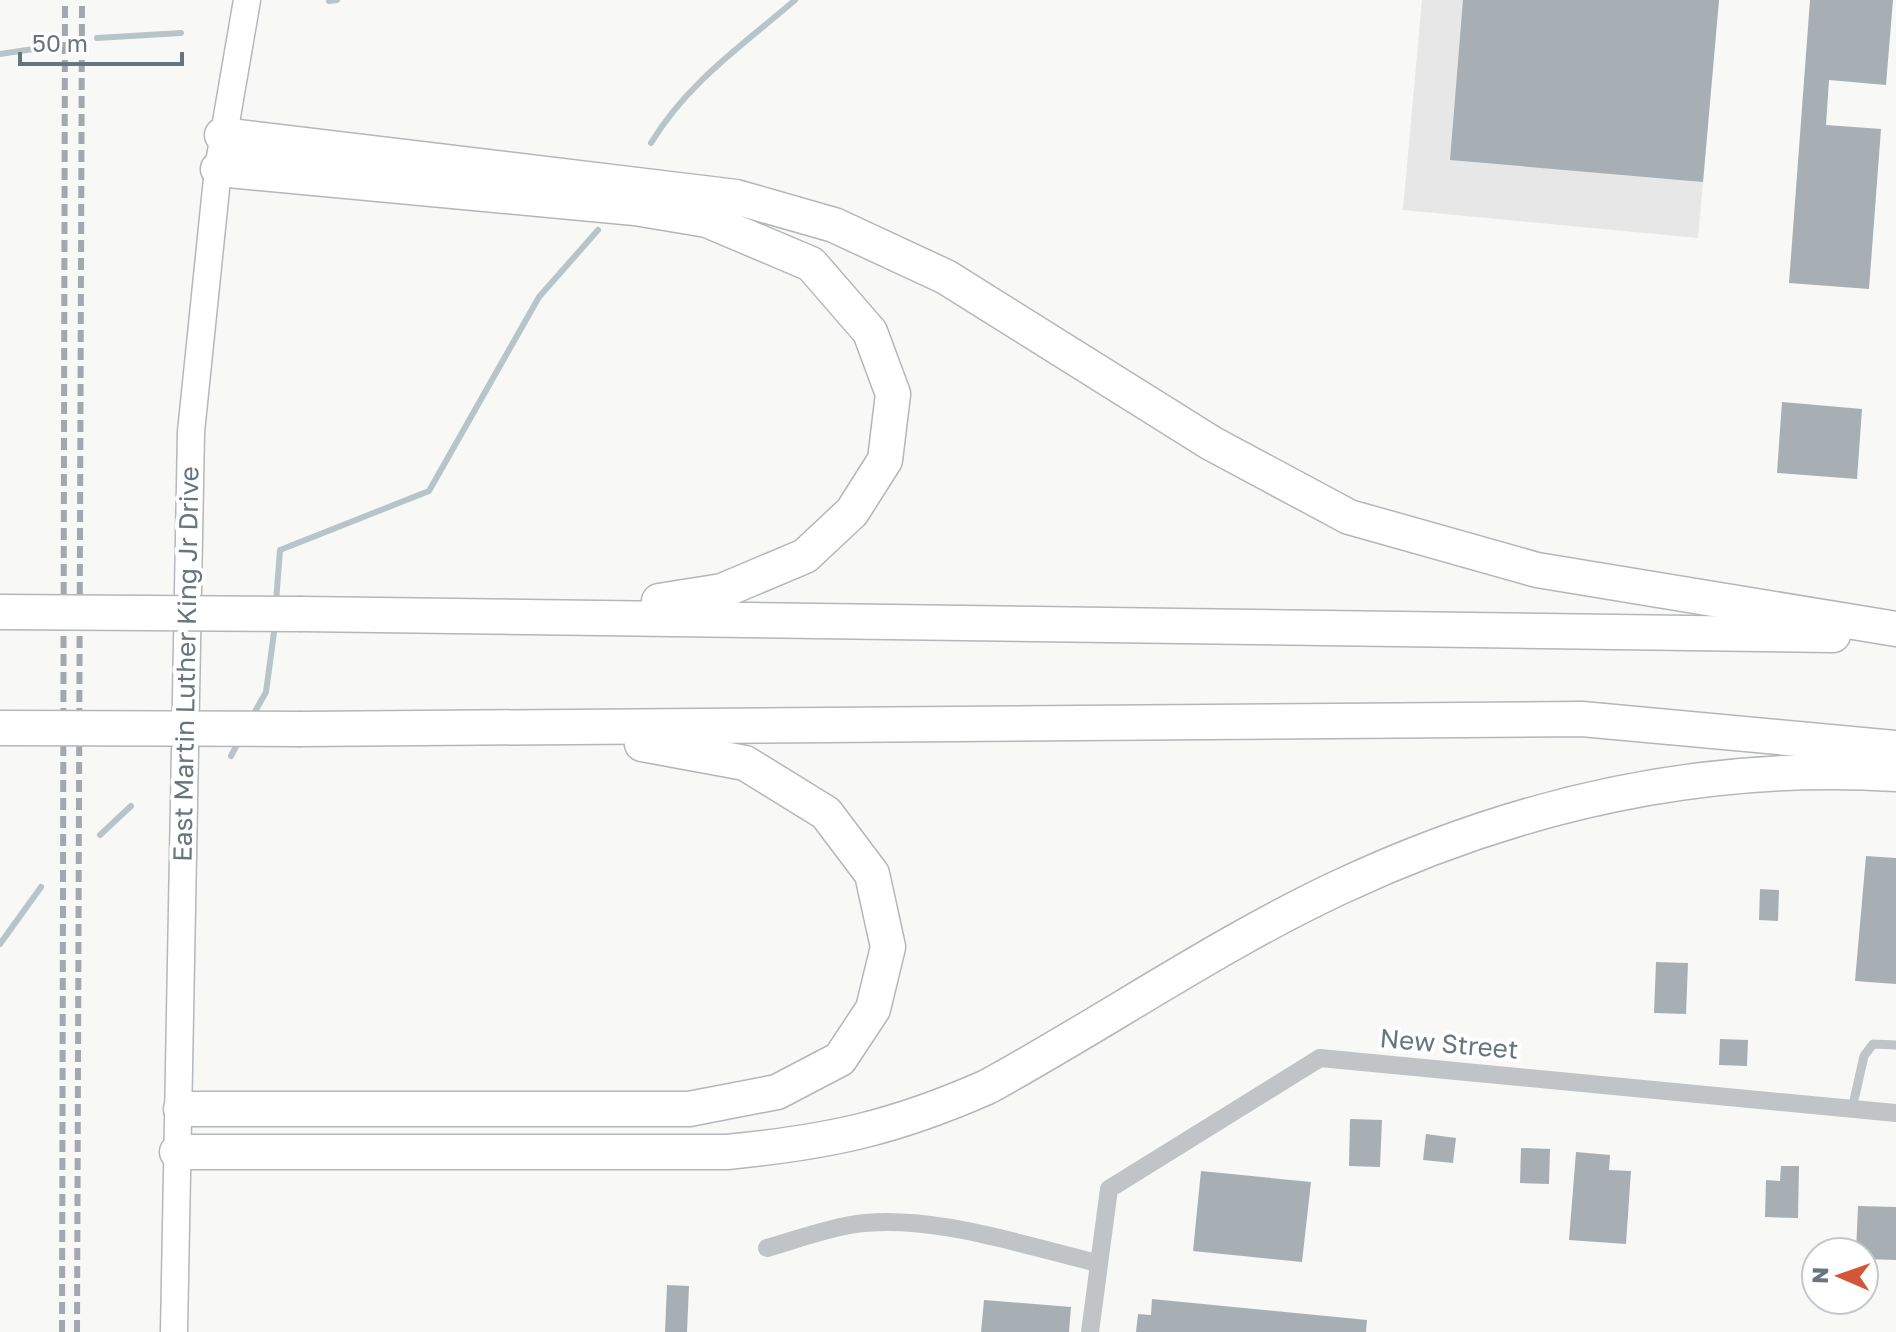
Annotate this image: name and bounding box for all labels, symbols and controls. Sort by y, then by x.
scale bar [20,16,182,66]
text: 50 m [32,28,88,57]
street label: East Martin Luther King Jr Drive [167,466,204,862]
street label: New Street [1378,1022,1520,1065]
north arrow [1800,1236,1880,1316]
text: N [1806,1266,1833,1284]

